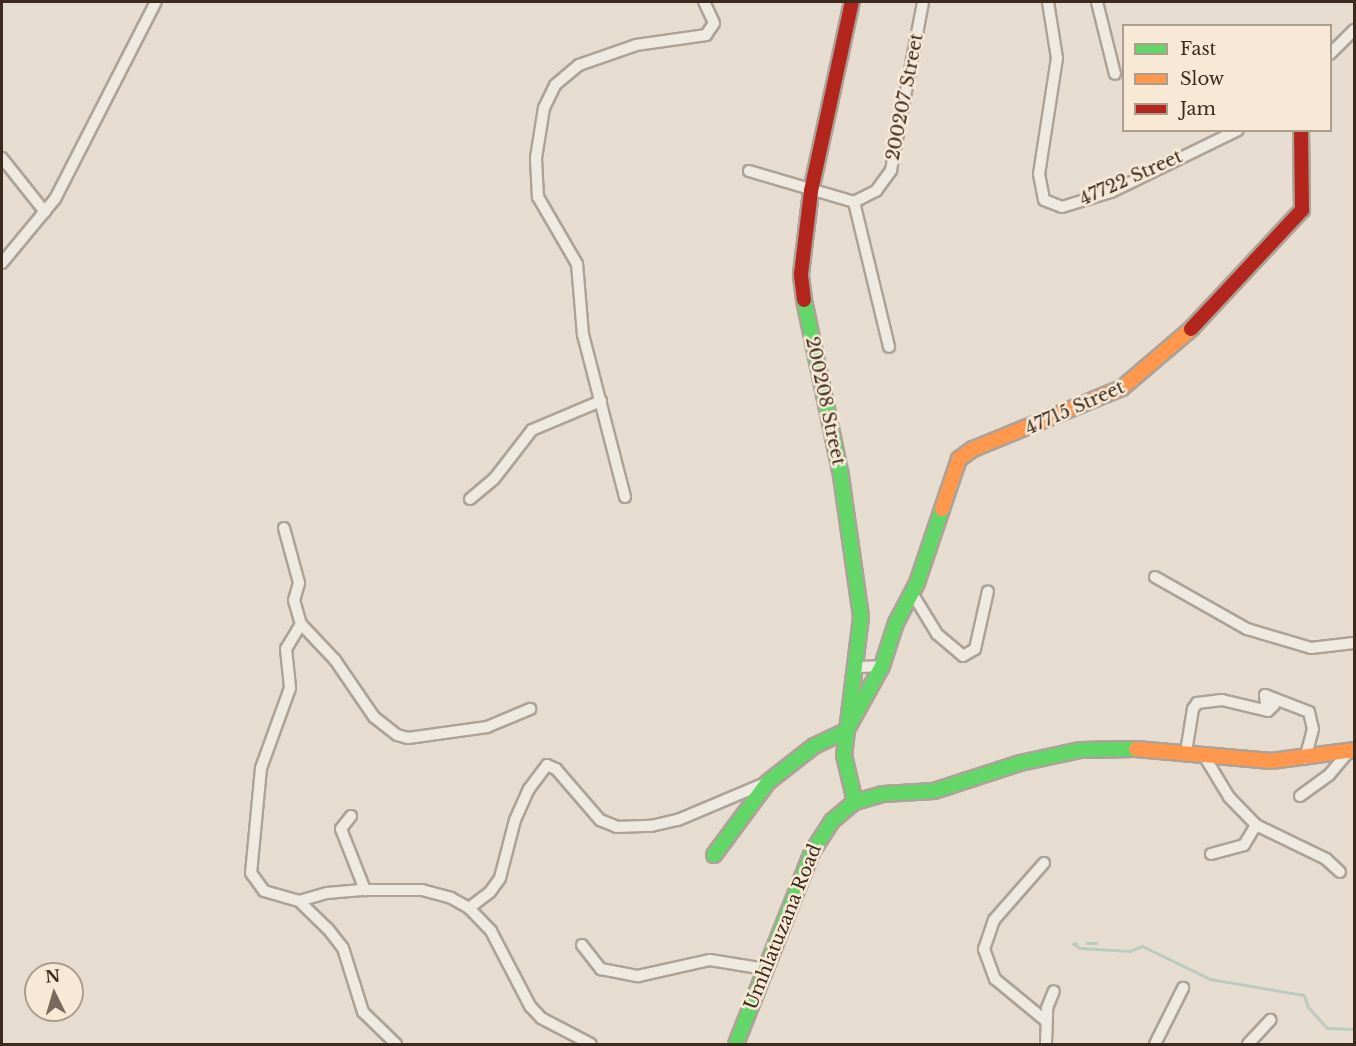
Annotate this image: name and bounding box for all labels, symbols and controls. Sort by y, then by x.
legend [1122,24,1332,132]
street label: 200207 Street [882,32,928,162]
text: Fast [1180,38,1216,60]
text: Slow [1180,68,1224,90]
text: Jam [1180,98,1216,120]
street label: 47722 Street [1076,146,1186,210]
street label: 200208 Street [801,335,849,467]
street label: 47715 Street [1022,377,1128,439]
street label: Umhlatuzana Road [740,841,826,1013]
north arrow [24,962,84,1022]
text: N [44,965,61,987]

